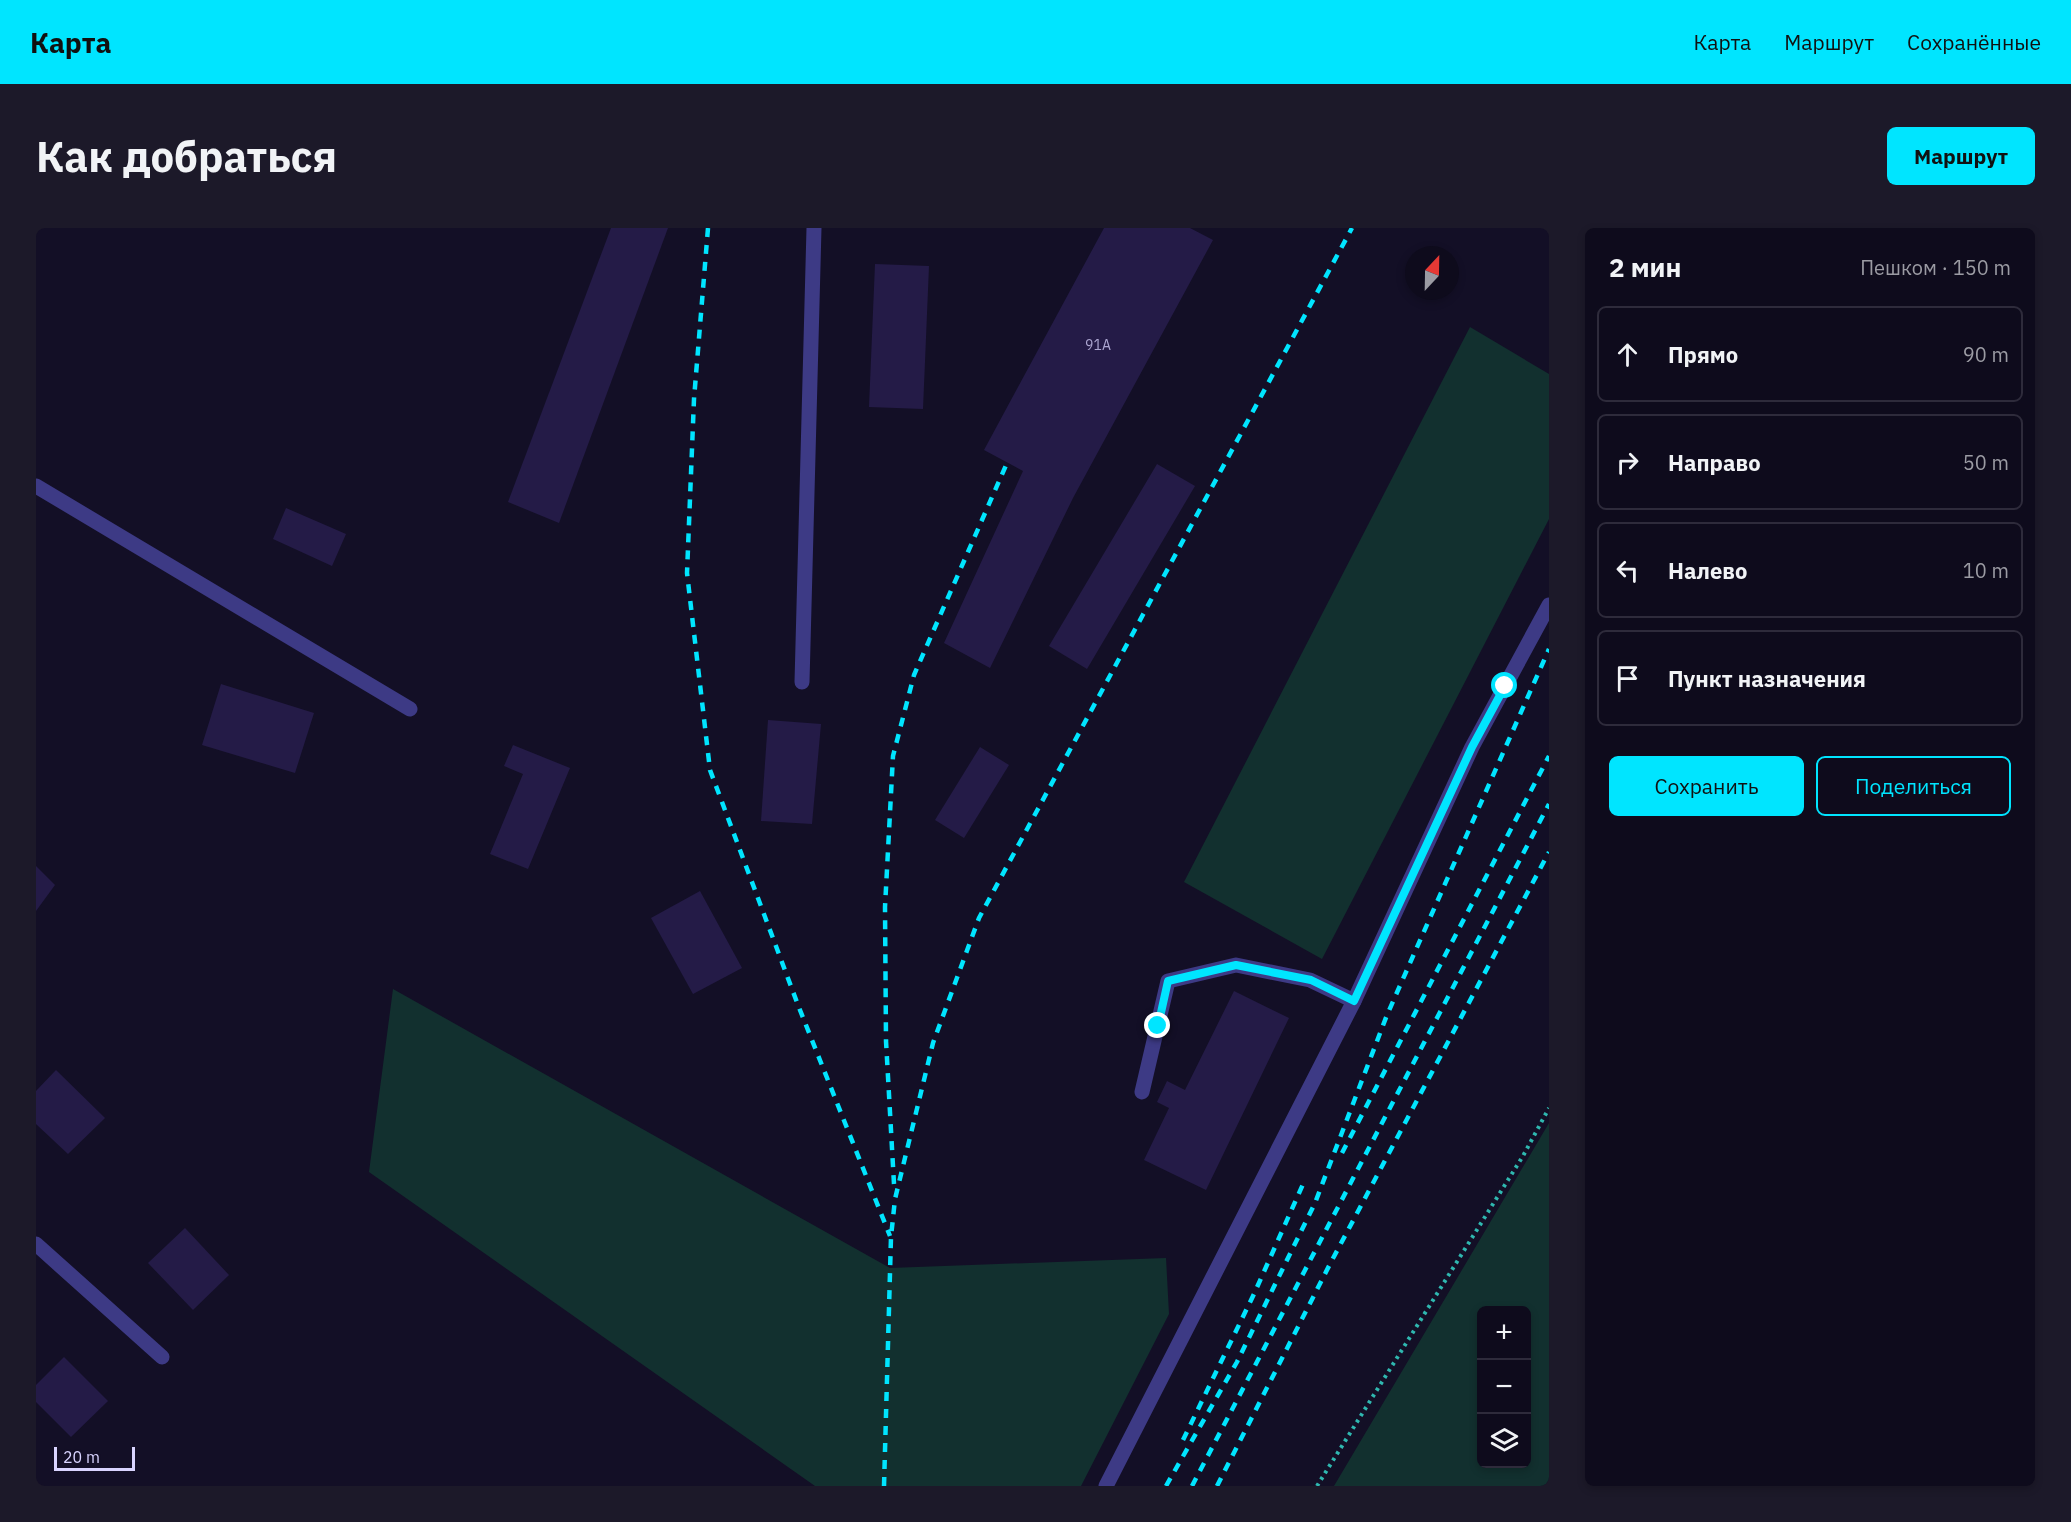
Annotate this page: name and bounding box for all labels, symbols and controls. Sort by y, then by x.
text: Карта [30,24,111,61]
text: Карта [1693,28,1751,56]
text: Маршрут [1784,28,1874,56]
text: Сохранённые [1907,28,2041,56]
button: Маршрут [1887,127,2035,185]
text: Как добраться [36,129,337,184]
north arrow [1405,246,1459,300]
text: 2 мин [1609,250,1681,284]
text: Пешком · 150 m [1860,254,2011,281]
house number: 91А [1085,336,1111,354]
icon: ahead [1611,338,1644,371]
text: Прямо [1668,340,1738,369]
text: 90 m [1963,341,2009,368]
icon: right [1611,446,1644,479]
text: Направо [1668,448,1761,477]
text: 50 m [1963,449,2009,476]
icon: left [1611,554,1644,587]
text: Налево [1668,556,1747,585]
text: 10 m [1963,557,2009,584]
icon: arrive [1611,662,1644,695]
text: Пункт назначения [1668,664,1866,693]
route start [1491,672,1517,698]
button: Сохранить [1609,756,1804,816]
button: Поделиться [1816,756,2011,816]
route end [1144,1012,1170,1038]
map controls [1477,1306,1531,1468]
button: + [1477,1306,1531,1360]
button: − [1477,1360,1531,1414]
button: layers [1477,1414,1531,1468]
scale bar [54,1444,135,1472]
text: 20 m [63,1447,100,1467]

